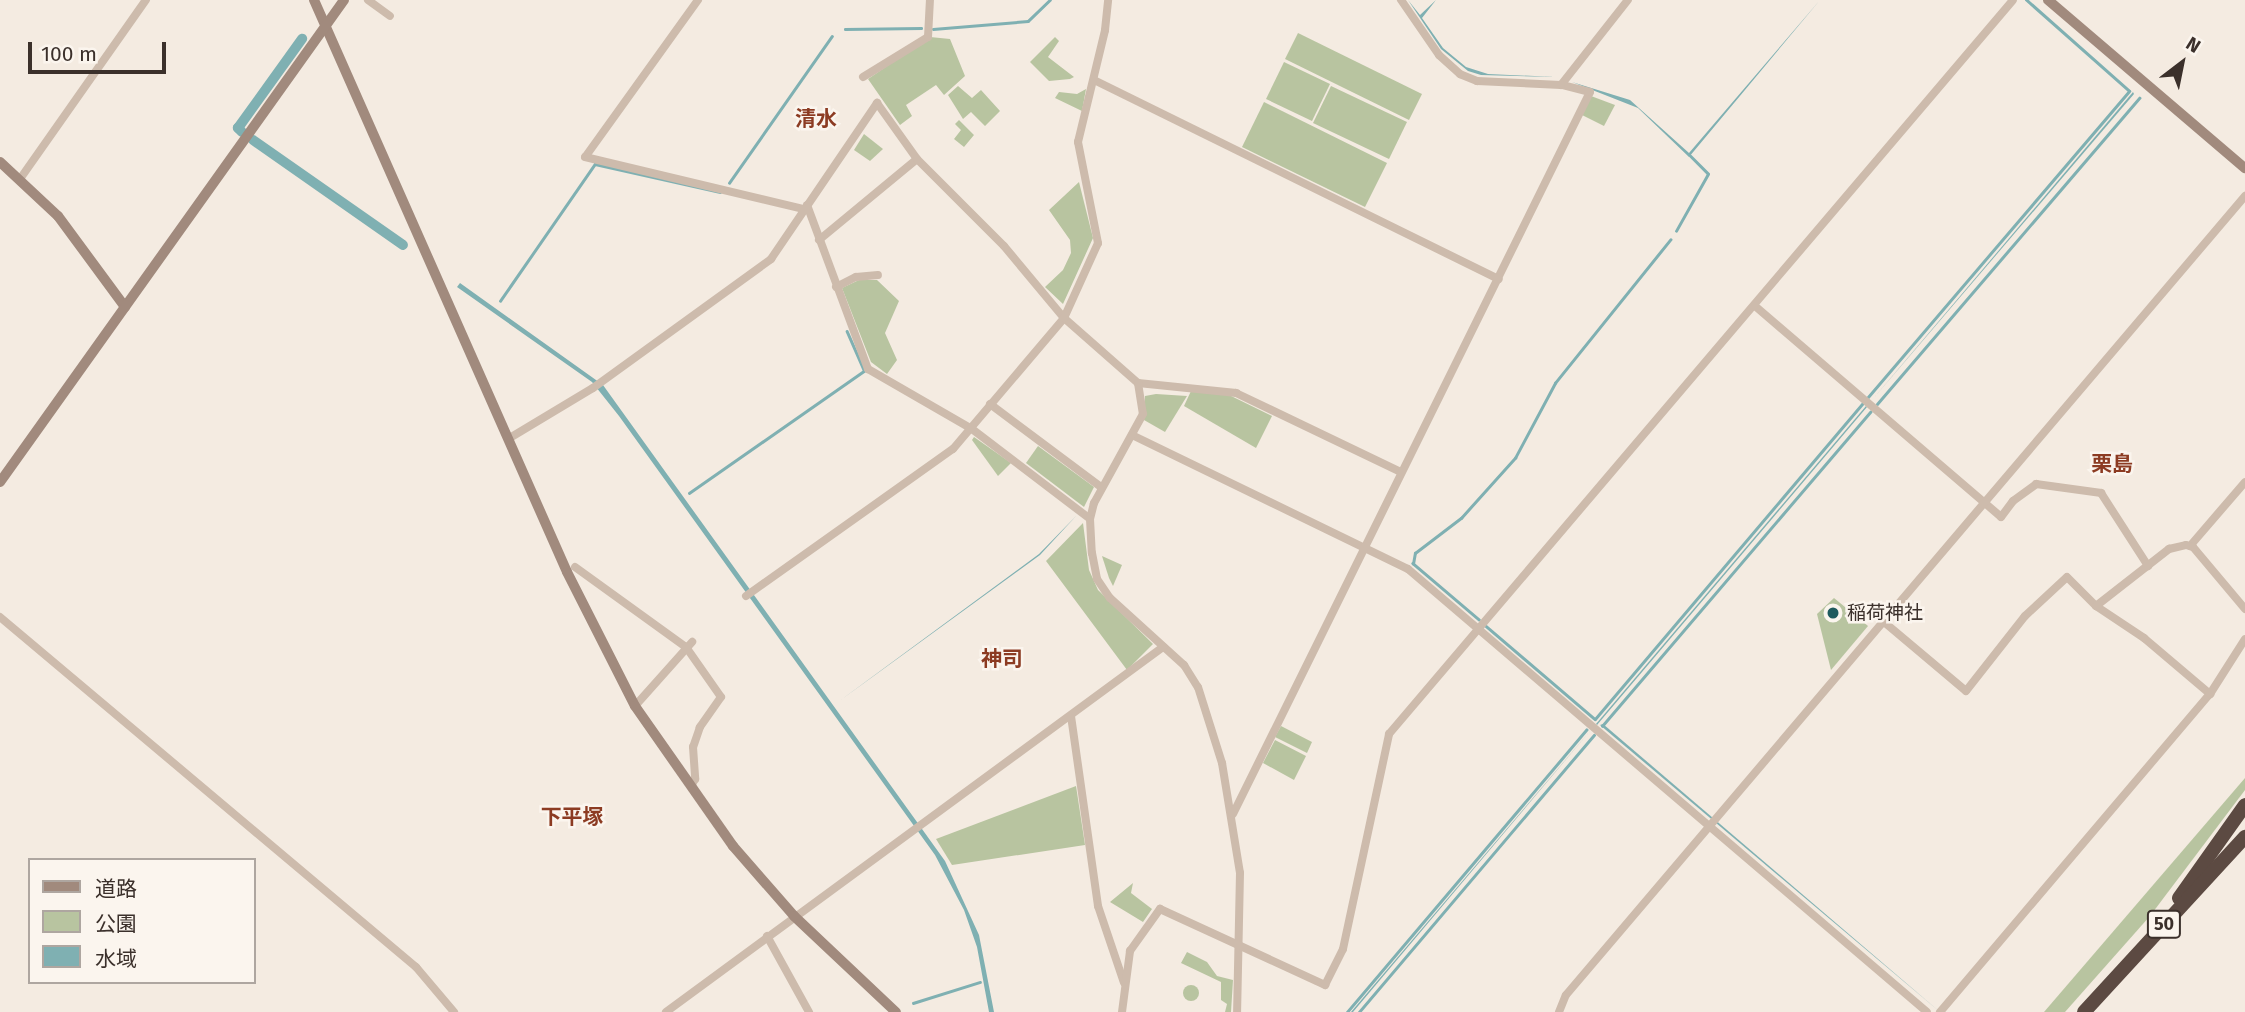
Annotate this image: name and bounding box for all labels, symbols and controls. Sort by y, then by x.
scale bar [32,28,170,72]
north arrow [2147,28,2217,98]
text: N [2182,32,2205,58]
text: 100 m [41,41,97,67]
district label: 清水 [795,106,837,132]
district label: 栗島 [2091,451,2133,477]
place label: 稲荷神社 [1847,602,1923,624]
marker: 稲荷神社 [1825,605,1841,621]
district label: 神司 [981,646,1023,672]
district label: 下平塚 [541,804,603,830]
legend [28,858,256,984]
text: 道路 [95,876,137,902]
road number: 50 [2146,909,2182,939]
text: 公園 [95,911,137,937]
text: 水域 [95,946,137,972]

